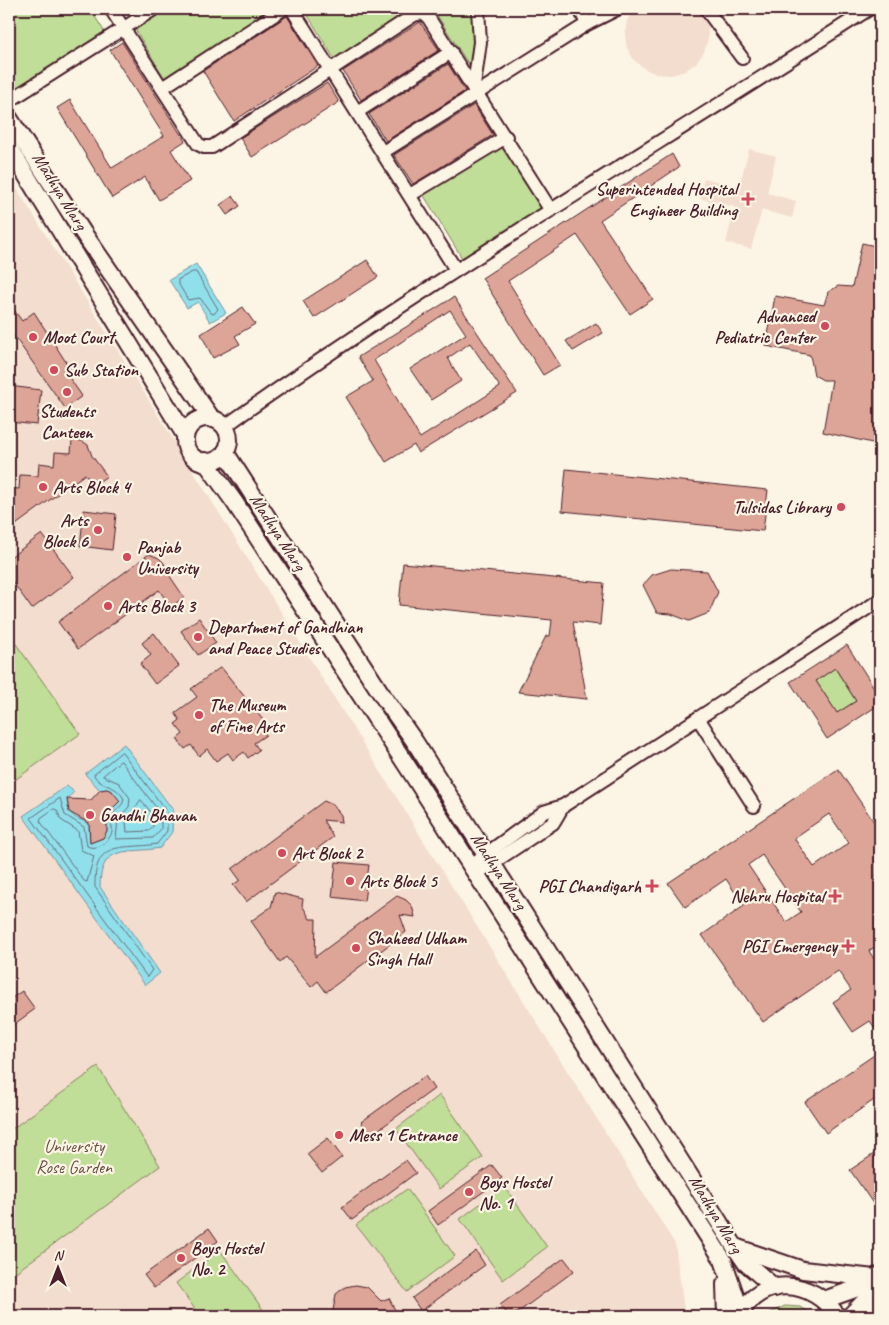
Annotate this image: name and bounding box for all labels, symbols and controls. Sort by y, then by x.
street label: Madhya Marg [28,148,93,235]
place label: Superintended Hospital Engineer Building [596,178,741,221]
marker: Superintended Hospital Engineer Building [741,192,755,206]
place label: Advanced Pediatric Center [714,305,819,348]
marker: Advanced Pediatric Center [819,320,831,332]
place label: Moot Court [43,326,117,348]
marker: Moot Court [27,331,39,343]
place label: Sub Station [64,359,139,381]
marker: Sub Station [48,364,60,376]
marker: Students Canteen [61,386,73,398]
place label: Students Canteen [39,400,97,443]
place label: Arts Block 4 [53,476,132,498]
marker: Arts Block 4 [37,481,49,493]
street label: Madhya Marg [245,490,312,576]
place label: Tulsidas Library [733,496,833,518]
marker: Tulsidas Library [835,501,847,513]
place label: Arts Block 6 [43,509,90,552]
marker: Arts Block 6 [92,524,104,536]
place label: Panjab University [137,536,200,579]
marker: Panjab University [121,551,133,563]
place label: Arts Block 3 [118,595,197,617]
marker: Arts Block 3 [102,600,114,612]
place label: Department of Gandhian and Peace Studies [208,616,363,659]
marker: Department of Gandhian and Peace Studies [192,631,204,643]
place label: The Museum of Fine Arts [209,694,286,737]
marker: The Museum of Fine Arts [193,709,205,721]
place label: Gandhi Bhavan [100,804,198,826]
marker: Gandhi Bhavan [84,809,96,821]
street label: Madhya Marg [466,829,533,915]
place label: Art Block 2 [292,842,365,864]
marker: Art Block 2 [276,847,288,859]
place label: Arts Block 5 [360,870,439,892]
marker: Arts Block 5 [344,875,356,887]
place label: PGI Chandigarh [539,875,642,897]
marker: PGI Chandigarh [645,879,659,893]
place label: Nehru Hospital [731,885,828,907]
marker: Nehru Hospital [828,889,842,903]
place label: Shaheed Udham Singh Hall [366,927,467,970]
place label: PGI Emergency [742,935,839,957]
marker: PGI Emergency [841,939,855,953]
marker: Shaheed Udham Singh Hall [350,942,362,954]
place label: Mess 1 Entrance [349,1124,459,1146]
marker: Mess 1 Entrance [333,1129,345,1141]
park label: University Rose Garden [36,1135,113,1178]
place label: Boys Hostel No. 1 [479,1171,554,1214]
street label: Madhya Marg [684,1171,749,1258]
marker: Boys Hostel No. 1 [463,1186,475,1198]
place label: Boys Hostel No. 2 [191,1237,266,1280]
north arrow [32,1242,82,1292]
text: N [54,1247,65,1264]
marker: Boys Hostel No. 2 [175,1252,187,1264]

